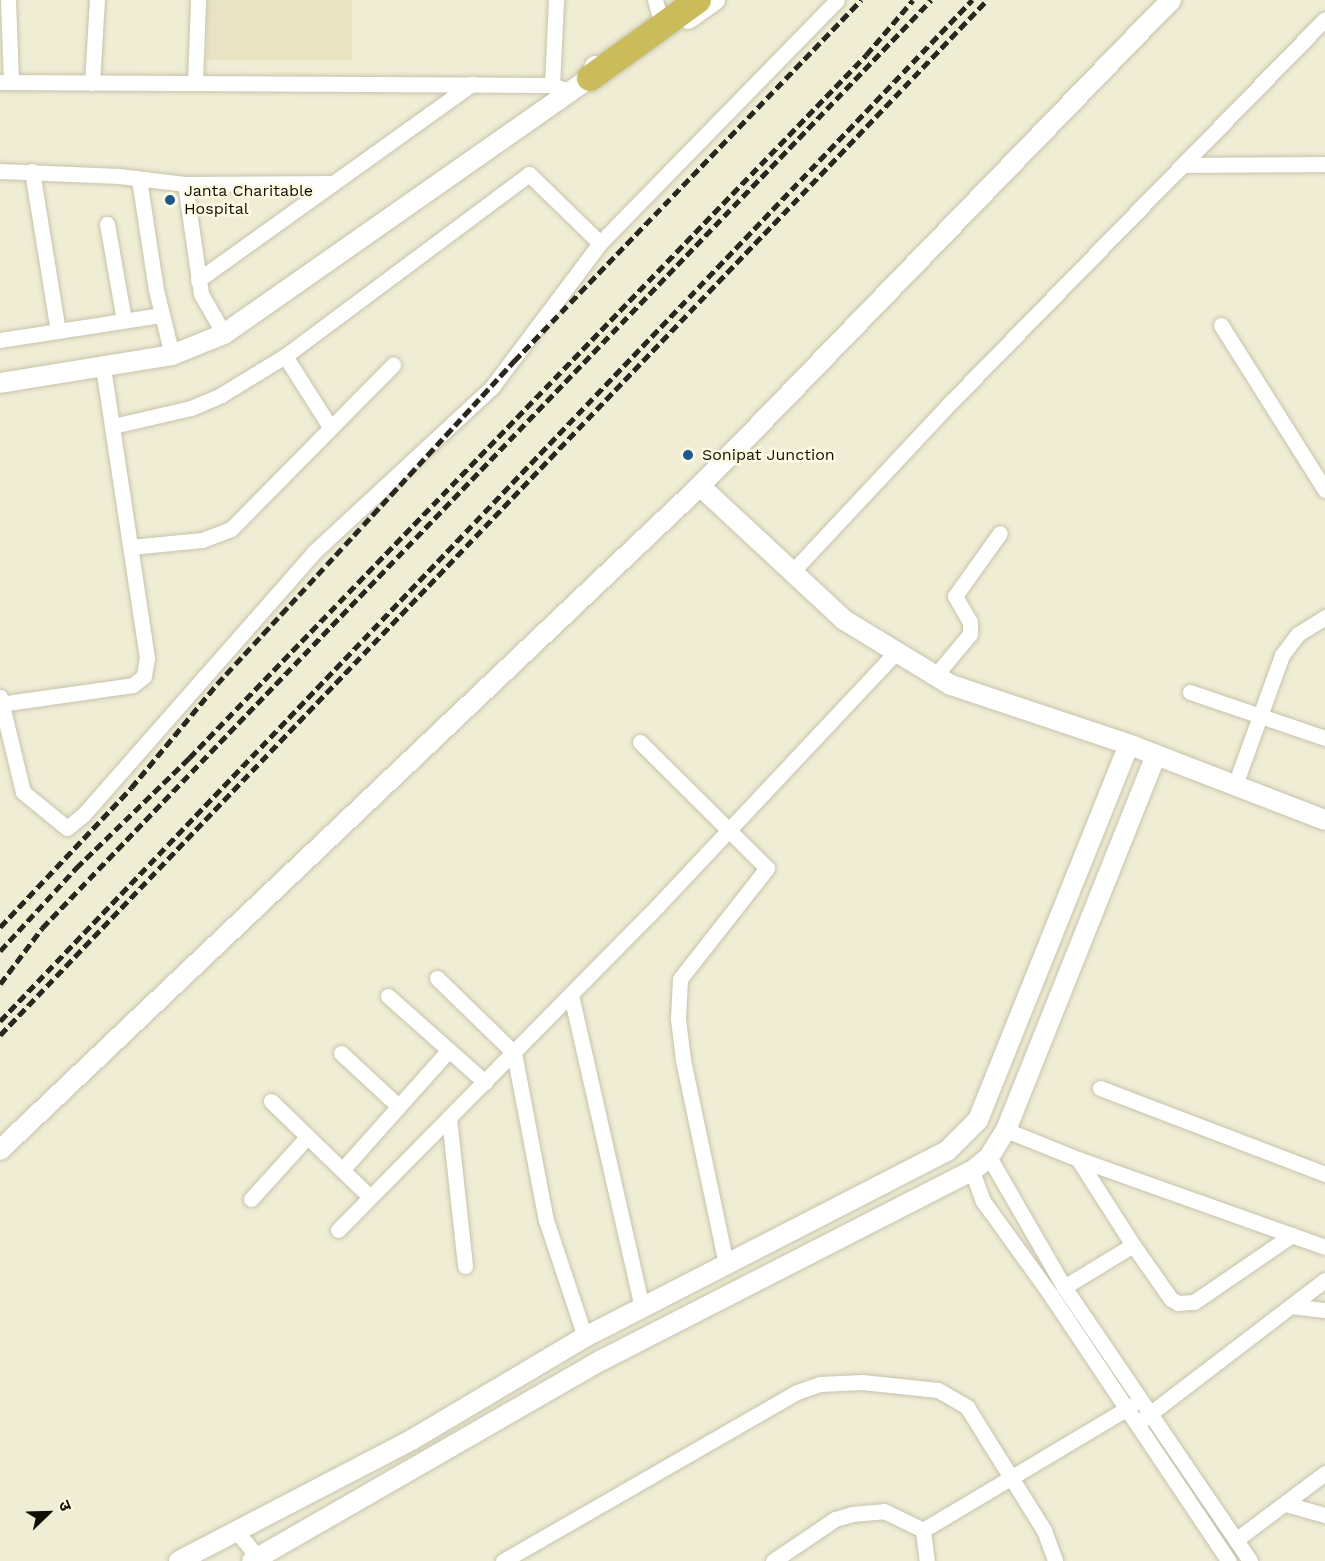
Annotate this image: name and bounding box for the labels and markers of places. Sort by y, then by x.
place label: Janta Charitable Hospital [184,181,313,219]
marker: Janta Charitable Hospital [161,191,179,209]
place label: Sonipat Junction [702,445,835,465]
marker: Sonipat Junction [679,446,697,464]

